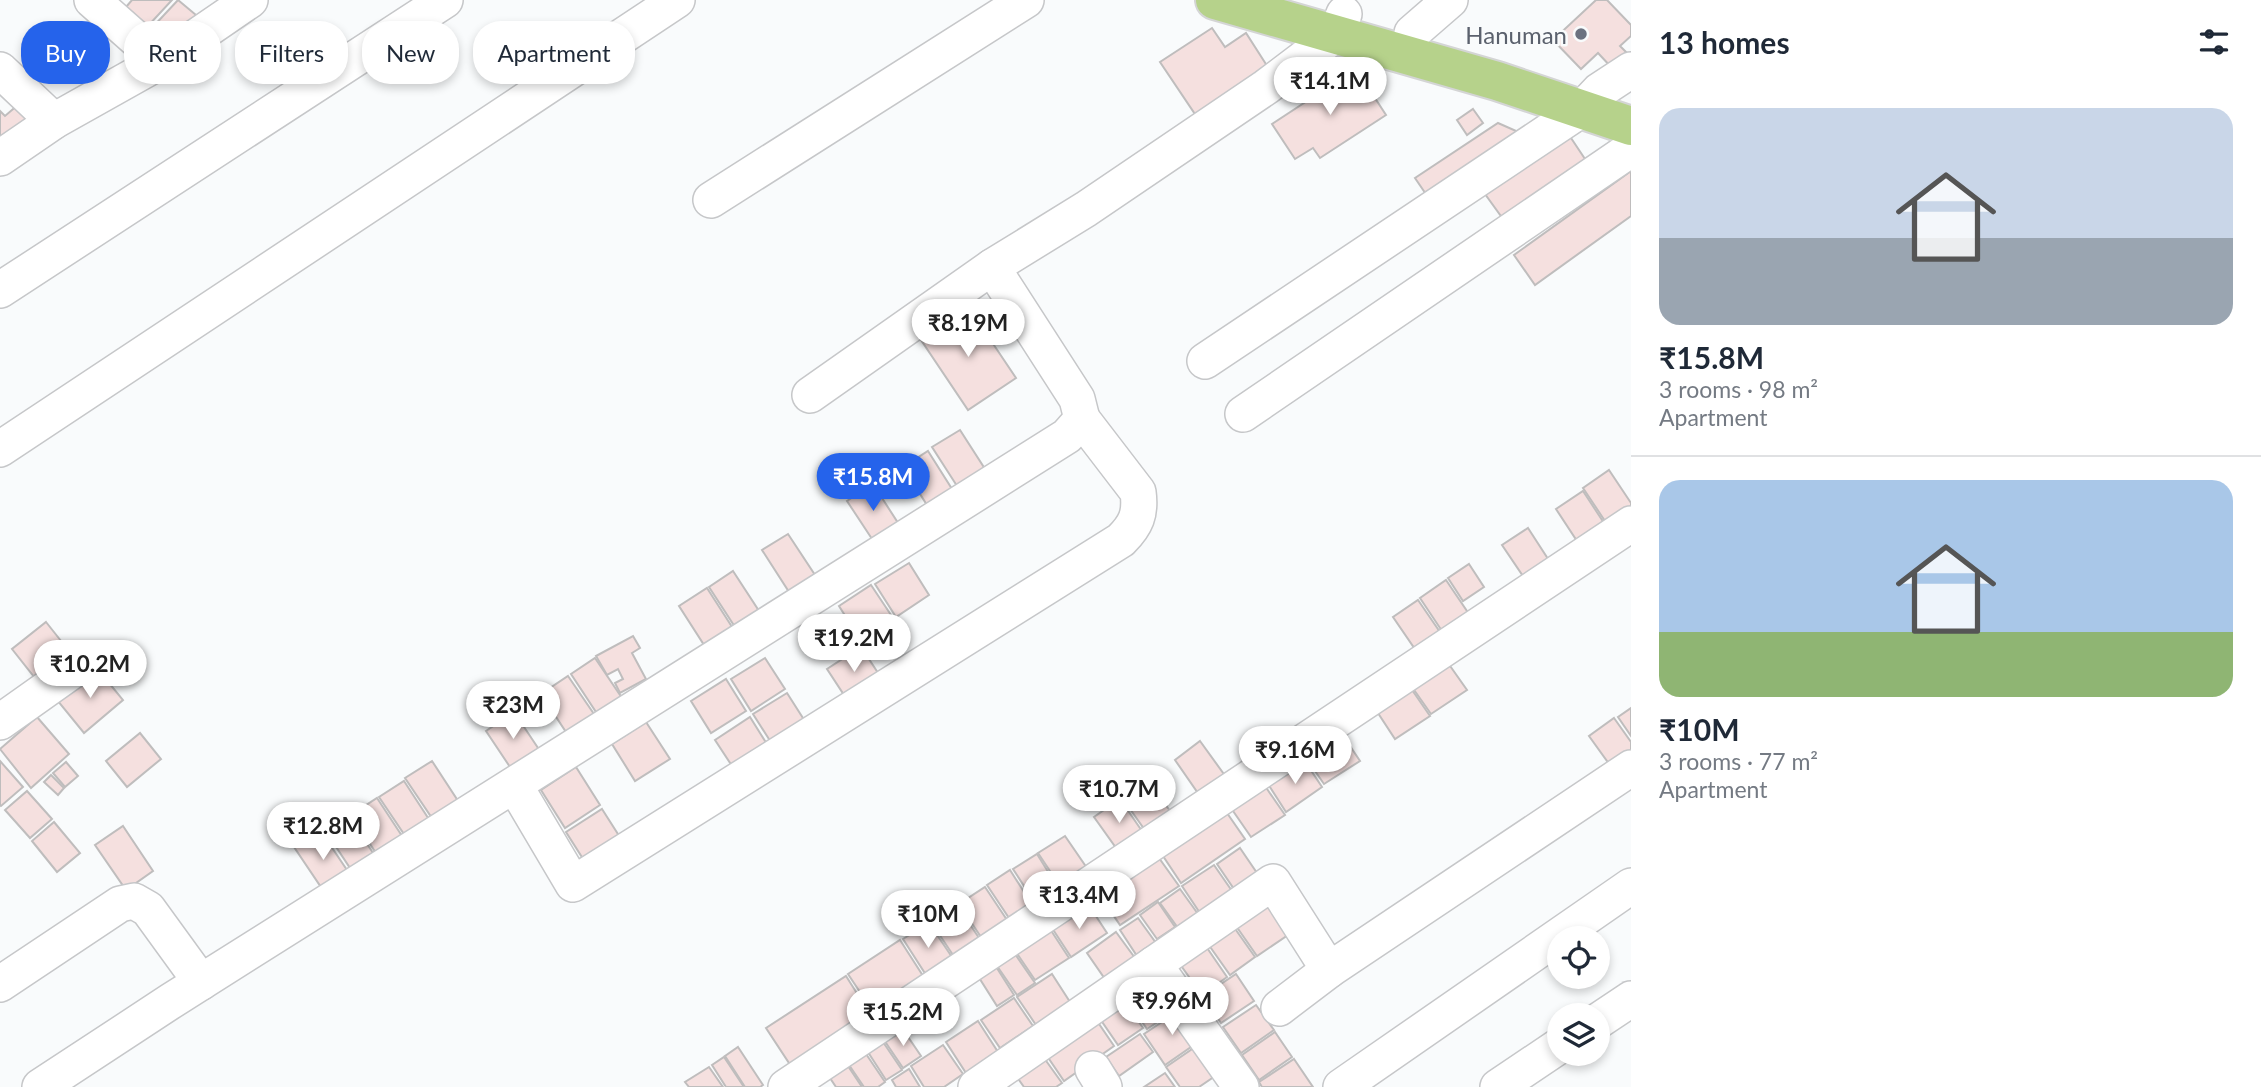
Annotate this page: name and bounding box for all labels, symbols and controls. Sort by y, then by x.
place label: Hanuman [1465,20,1567,49]
chip: Buy [21,21,110,84]
chip: Rent [124,21,221,84]
chip: Filters [235,21,348,84]
chip: New [362,21,459,84]
chip: Apartment [473,21,635,84]
icon: filters [2195,23,2233,61]
text: 13 homes [1659,24,1790,60]
marker: Hanuman [1573,26,1589,42]
pin: ₹14.1M [1273,58,1387,117]
text: ₹14.1M [1290,66,1370,94]
icon: home [1883,154,2009,280]
pin: ₹8.19M [911,300,1025,359]
text: ₹8.19M [928,308,1008,336]
text: ₹15.8M [1659,339,1764,375]
text: 3 rooms · 98 m² [1659,375,1818,403]
text: Apartment [1659,403,1767,431]
pin: ₹15.8M [816,454,930,513]
text: ₹15.8M [833,462,913,490]
icon: home [1883,526,2009,652]
pin: ₹19.2M [797,614,911,674]
text: ₹19.2M [814,623,894,651]
pin: ₹10.2M [33,640,147,700]
text: ₹10.2M [50,649,130,677]
pin: ₹23M [472,682,554,741]
text: ₹23M [482,690,544,718]
text: ₹10M [1659,711,1740,747]
pin: ₹9.16M [1238,726,1352,786]
text: ₹9.16M [1255,735,1335,763]
text: 3 rooms · 77 m² [1659,747,1818,775]
pin: ₹10.7M [1062,766,1176,825]
text: ₹10.7M [1079,774,1159,802]
text: Apartment [1659,775,1767,803]
pin: ₹12.8M [266,802,380,862]
text: ₹12.8M [283,811,363,839]
pin: ₹13.4M [1022,872,1136,931]
text: ₹13.4M [1039,880,1119,908]
pin: ₹10M [887,890,969,950]
text: ₹10M [897,899,959,927]
map controls [1547,926,1610,1066]
button: locate [1547,926,1610,989]
pin: ₹9.96M [1115,978,1229,1037]
text: ₹9.96M [1132,986,1212,1014]
pin: ₹15.2M [846,988,960,1048]
text: ₹15.2M [863,997,943,1025]
button: layers [1547,1003,1610,1066]

